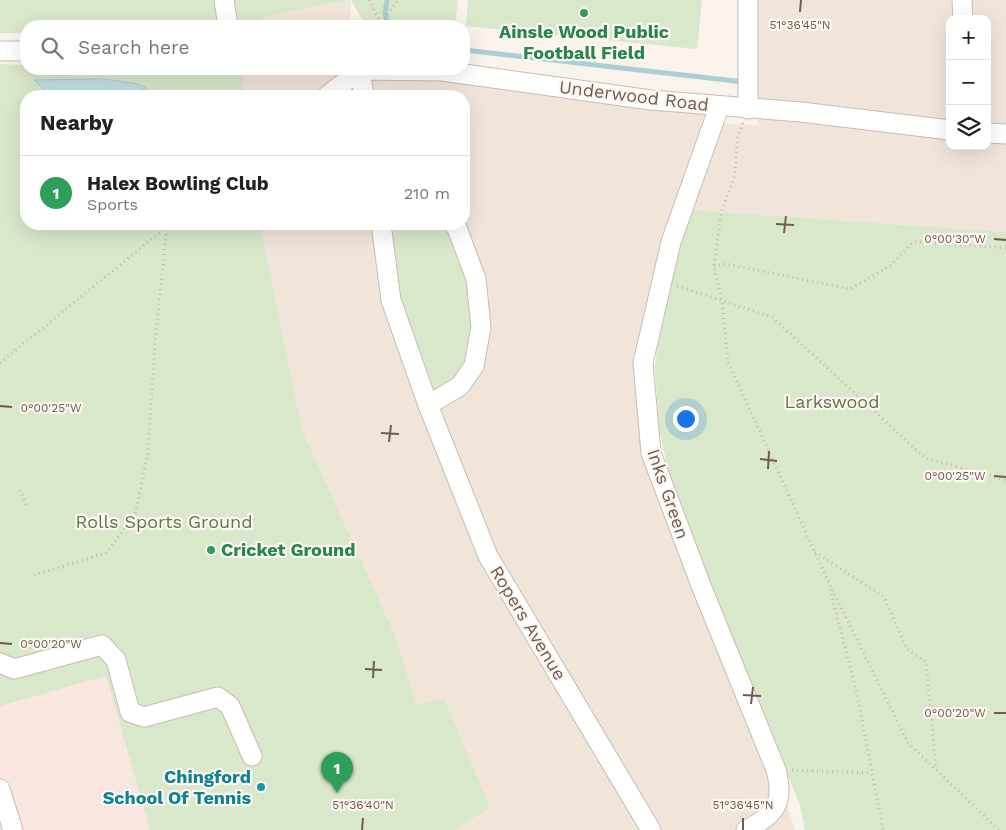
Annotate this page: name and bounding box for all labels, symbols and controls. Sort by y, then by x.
marker: Ainsle Wood Public Football Field [578,7,590,19]
map controls [946,15,991,150]
button: + [946,15,991,60]
text: 51°36'45"N [769,18,831,32]
search box [20,20,470,75]
place label: Ainsle Wood Public Football Field [499,21,669,63]
icon: search [38,34,66,62]
text: Search here [78,36,189,59]
button: − [946,60,991,105]
street label: Underwood Road [558,76,710,115]
button: layers [946,105,991,150]
text: Nearby [40,110,113,135]
text: Halex Bowling Club [87,172,269,195]
text: 1 [53,184,59,203]
text: 210 m [404,184,450,203]
text: Sports [87,195,138,214]
text: 0°00'30"W [924,232,986,246]
park label: Larkswood [785,391,879,412]
text: 0°00'25"W [20,401,82,415]
your location [673,406,699,432]
street label: Inks Green [643,446,694,542]
text: 0°00'25"W [924,469,986,483]
park label: Rolls Sports Ground [75,511,253,532]
place label: Cricket Ground [221,539,356,560]
marker: Cricket Ground [205,544,217,556]
street label: Ropers Avenue [486,562,571,684]
text: 0°00'20"W [20,637,82,651]
text: 0°00'20"W [924,706,986,720]
pin: 1 [321,752,353,793]
place label: Chingford School Of Tennis [103,766,251,808]
marker: Chingford School Of Tennis [255,781,267,793]
text: 51°36'40"N [332,798,394,812]
text: 51°36'45"N [712,798,774,812]

